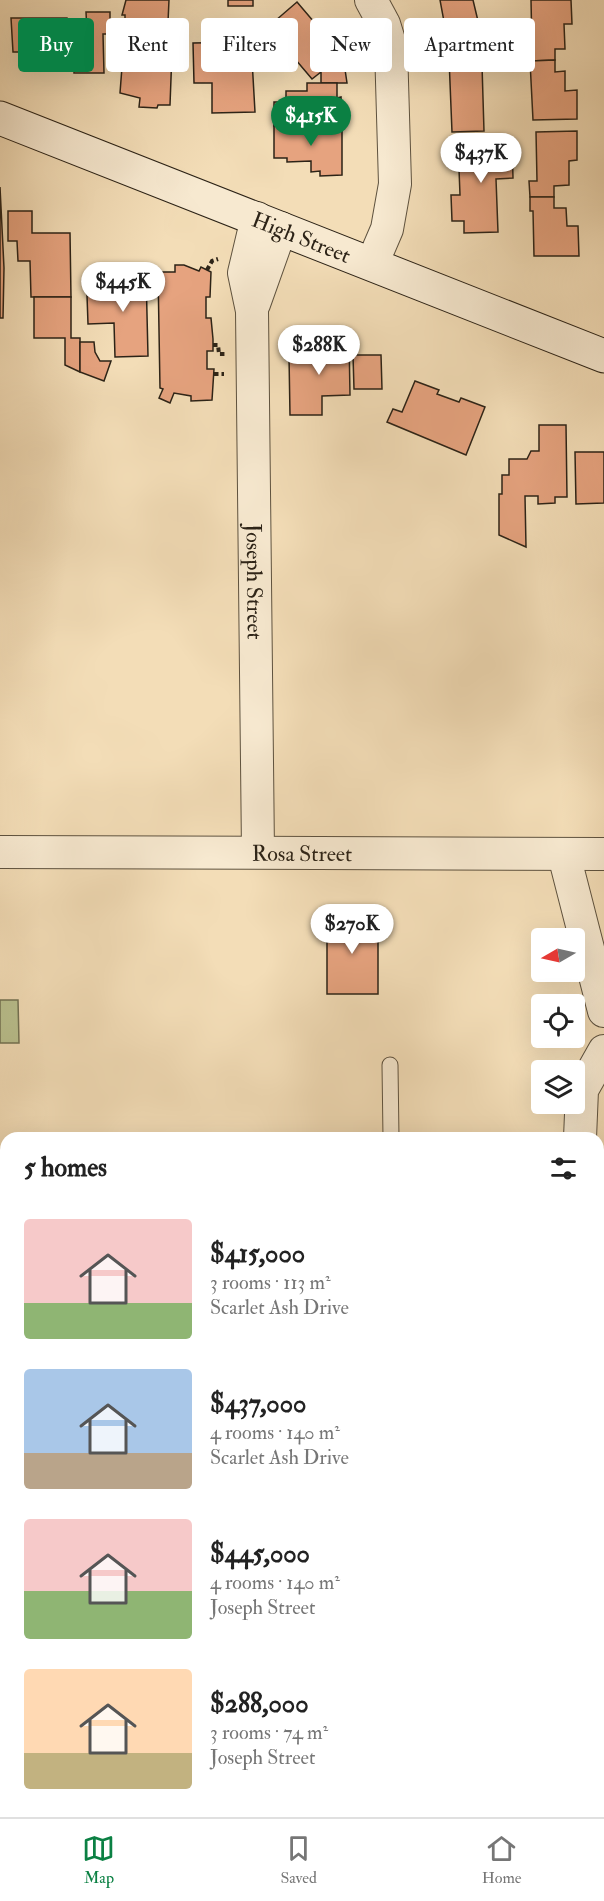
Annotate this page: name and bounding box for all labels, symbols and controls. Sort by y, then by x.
chip: Buy [18,18,94,72]
chip: Rent [106,18,189,72]
chip: Filters [201,18,298,72]
chip: New [310,18,392,72]
chip: Apartment [404,18,535,72]
pin: $415K [269,96,353,147]
text: $415K [285,103,337,128]
pin: $437K [439,133,523,184]
text: $437K [455,140,507,165]
street label: High Street [248,206,355,270]
pin: $445K [81,262,165,313]
text: $445K [95,269,151,294]
pin: $288K [277,325,361,376]
text: $288K [292,332,346,357]
street label: Joseph Street [239,522,269,640]
street label: Rosa Street [252,840,352,868]
pin: $270K [310,904,394,955]
text: $270K [325,911,379,936]
north arrow [531,928,585,982]
map controls [531,928,585,1114]
button: locate [531,994,585,1048]
button: layers [531,1060,585,1114]
text: 5 homes [24,1152,107,1184]
icon: filters [547,1152,580,1185]
text: $415,000 [210,1238,305,1270]
icon: home [72,1243,144,1315]
text: 3 rooms · 113 m² [210,1270,331,1295]
text: Scarlet Ash Drive [210,1295,349,1320]
text: $437,000 [210,1388,306,1420]
icon: home [72,1393,144,1465]
text: 4 rooms · 140 m² [210,1420,340,1445]
text: Scarlet Ash Drive [210,1445,349,1470]
text: $445,000 [210,1538,310,1570]
icon: home [72,1543,144,1615]
text: 4 rooms · 140 m² [210,1570,340,1595]
text: Joseph Street [210,1595,315,1620]
text: $288,000 [210,1688,308,1720]
icon: home [72,1693,144,1765]
text: 3 rooms · 74 m² [210,1720,328,1745]
text: Joseph Street [210,1745,315,1770]
tab: Map [82,1832,115,1888]
tab: Saved [280,1832,317,1888]
tab: Home [482,1832,522,1888]

